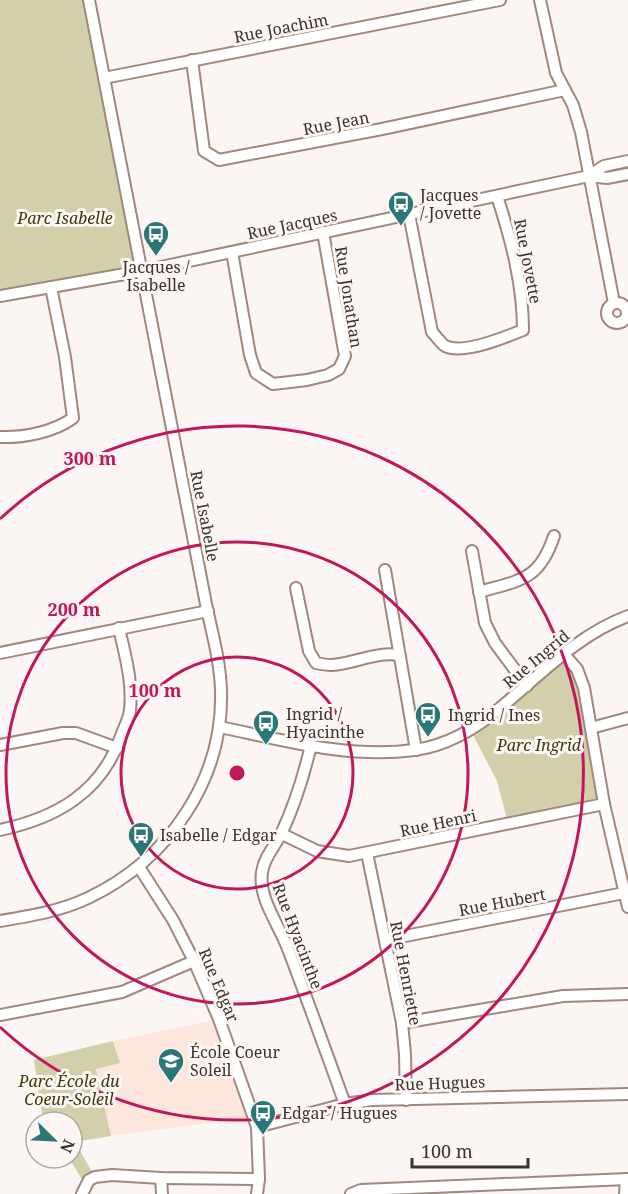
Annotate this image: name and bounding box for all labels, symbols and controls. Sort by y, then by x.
street label: Rue Joachim [232,8,330,48]
street label: Rue Jean [301,106,371,140]
place label: Jacques / Jovette [419,184,481,224]
bus stop icon: Jacques / Jovette [386,189,416,227]
street label: Rue Jacques [245,204,339,244]
park label: Parc Isabelle [16,207,113,229]
street label: Rue Jovette [509,217,547,305]
bus stop icon: Jacques / Isabelle [141,219,171,257]
street label: Rue Jonathan [330,245,368,349]
place label: Jacques / Isabelle [121,256,190,296]
text: 300 m [64,446,117,470]
street label: Rue Isabelle [185,469,225,563]
text: 200 m [48,597,101,621]
street label: Rue Ingrid [498,625,574,693]
text: 100 m [129,678,182,702]
bus stop icon: Ingrid / Ines [413,700,443,738]
place label: Ingrid / Hyacinthe [286,703,364,743]
place label: Ingrid / Ines [448,704,540,726]
bus stop icon: Ingrid / Hyacinthe [251,708,281,746]
park label: Parc Ingrid [496,734,582,756]
centre of rings [227,763,247,783]
street label: Rue Henri [398,804,478,842]
bus stop icon: Isabelle / Edgar [126,820,156,858]
place label: Isabelle / Edgar [160,824,277,846]
street label: Rue Hyacinthe [268,880,328,992]
street label: Rue Hubert [457,883,548,921]
street label: Rue Henriette [385,919,427,1027]
street label: Rue Edgar [194,945,245,1026]
place label: École Coeur Soleil [190,1041,281,1081]
school or university icon: École Coeur Soleil [156,1046,186,1084]
park label: Parc École du Coeur-Soleil [17,1070,120,1110]
street label: Rue Hugues [394,1070,486,1096]
bus stop icon: Edgar / Hugues [248,1098,278,1136]
place label: Edgar / Hugues [282,1102,397,1124]
north arrow [24,1110,84,1170]
scale bar [412,1131,528,1169]
text: N [55,1136,80,1157]
text: 100 m [421,1139,473,1163]

